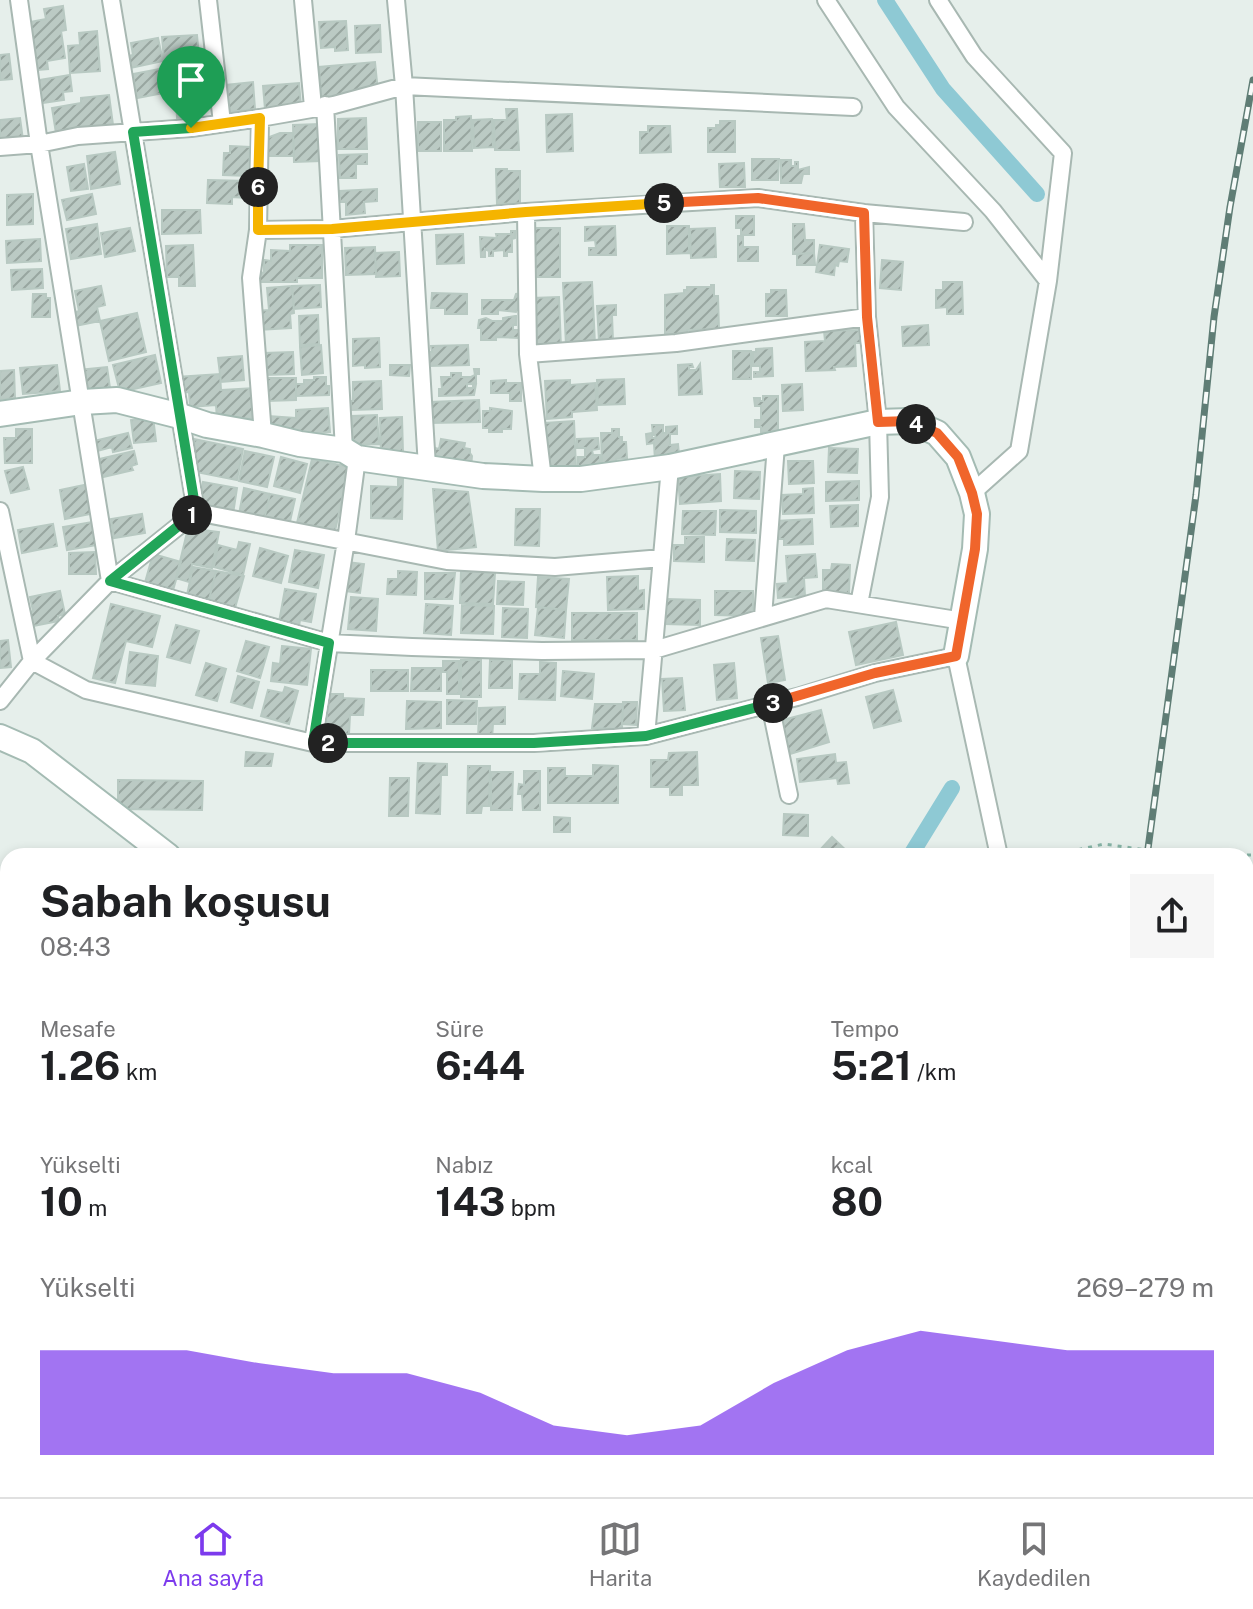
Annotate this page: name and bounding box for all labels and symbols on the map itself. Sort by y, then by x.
pin [157,46,225,128]
pin: 6 [238,167,278,207]
pin: 5 [644,183,684,223]
pin: 4 [896,404,936,444]
pin: 1 [172,495,212,535]
pin: 3 [753,683,793,723]
pin: 2 [308,723,348,763]

